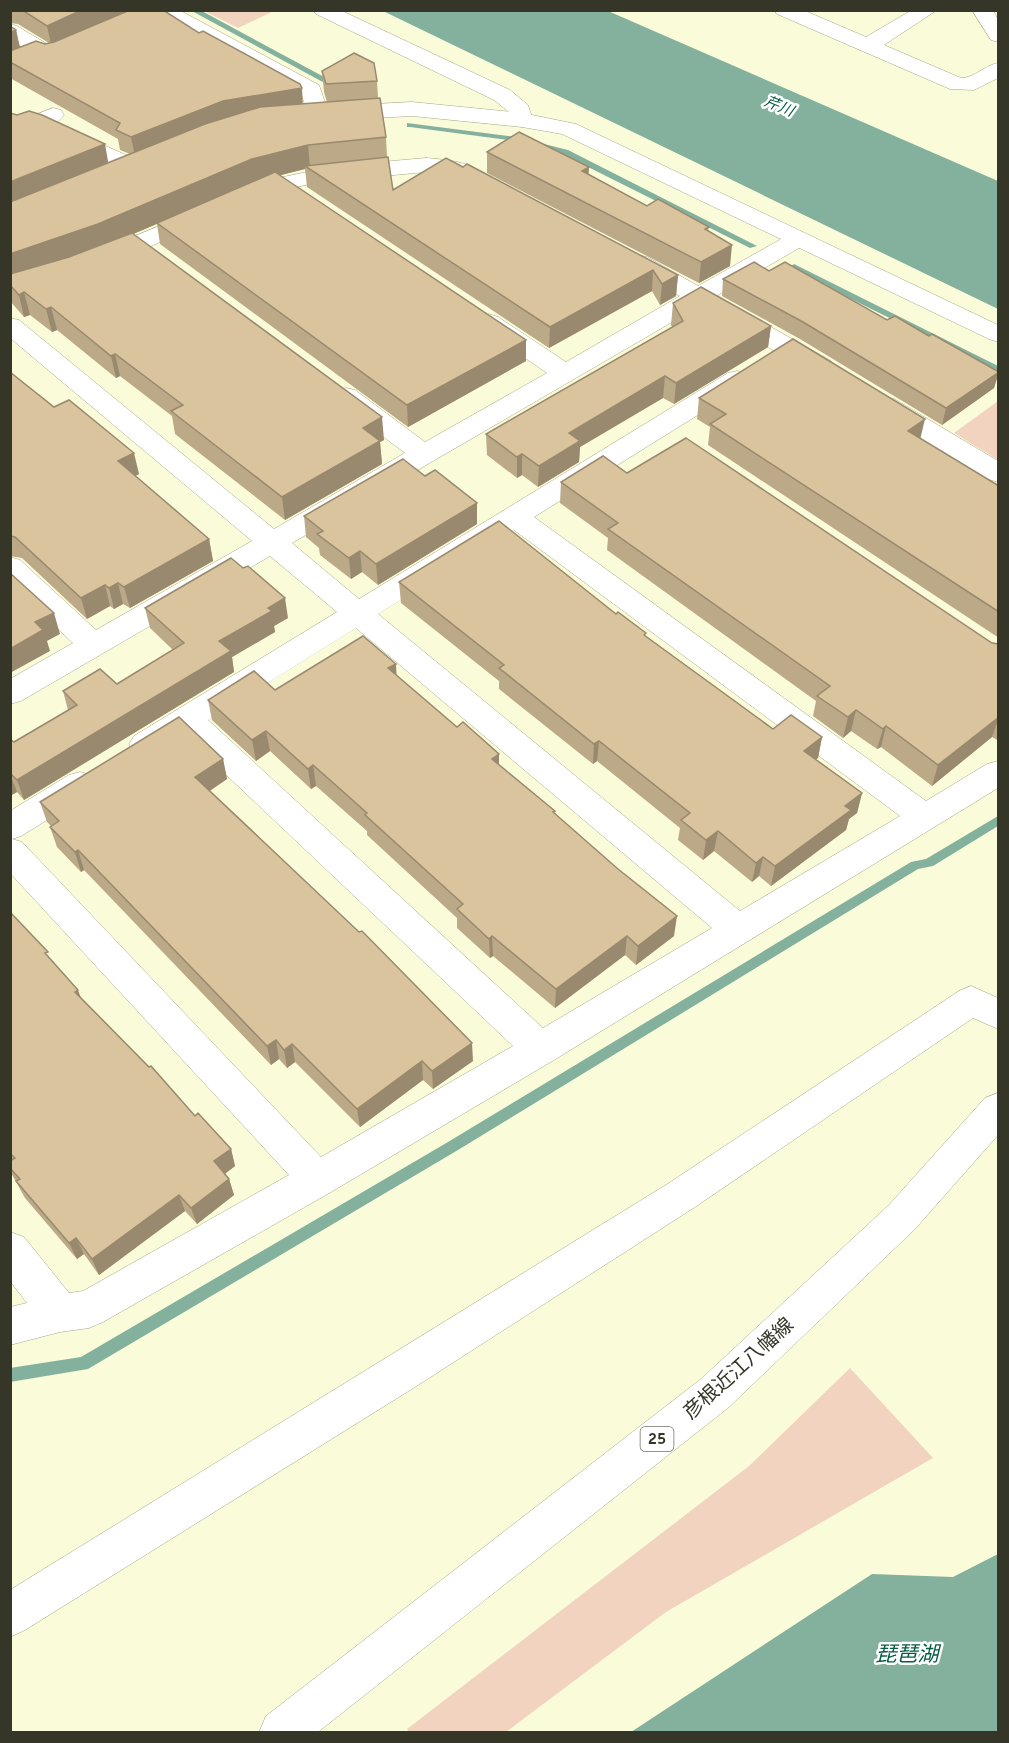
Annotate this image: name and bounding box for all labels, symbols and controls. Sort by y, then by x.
water label: 芹川 [761,93,798,123]
street label: 彦根近江八幡線 [679,1313,800,1426]
road number: 25 [640,1427,674,1451]
water label: 琵琶湖 [876,1642,941,1669]

